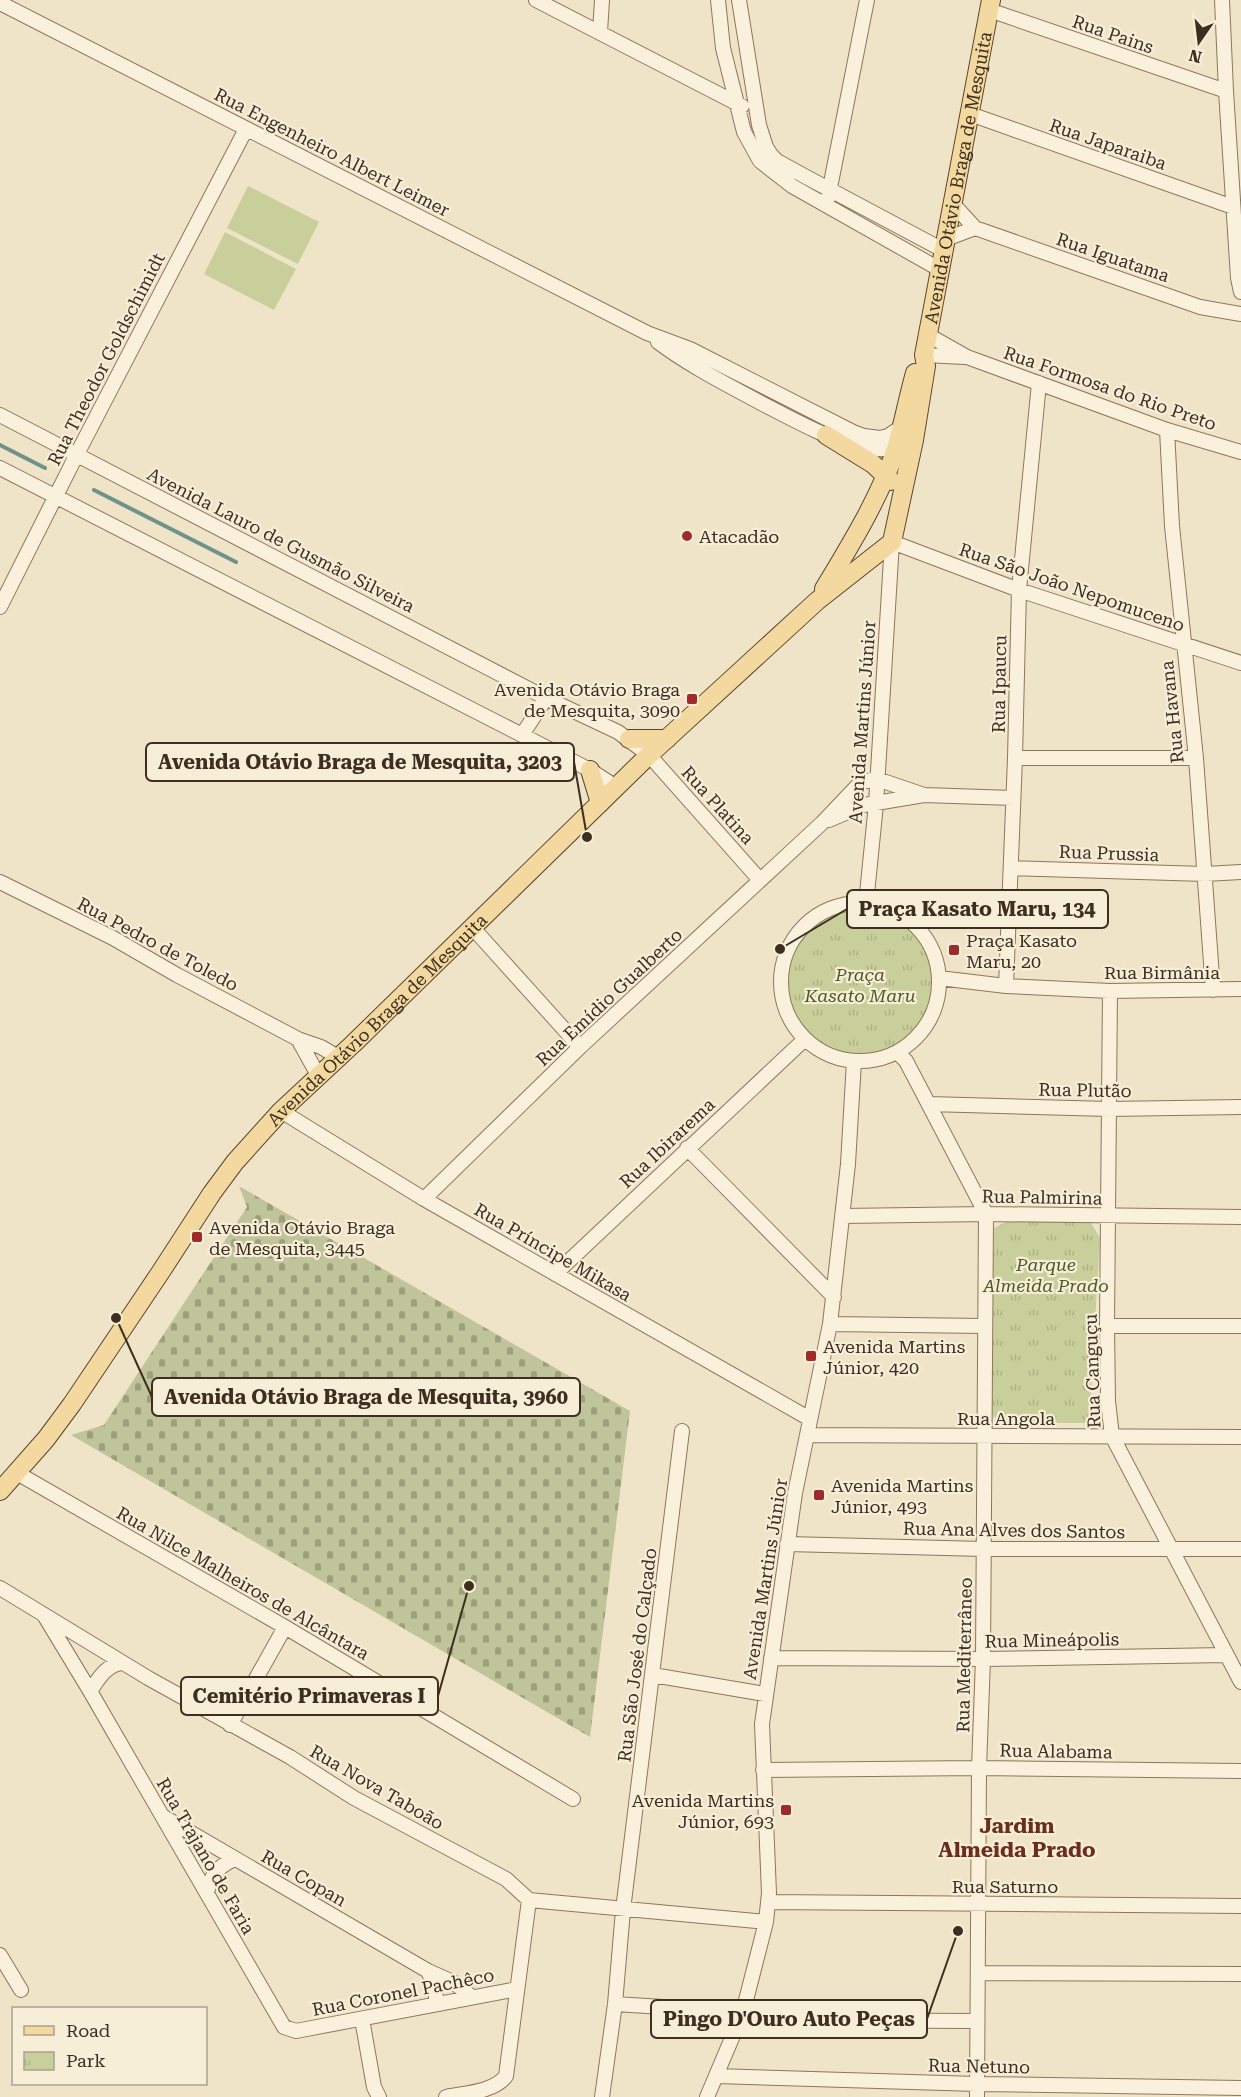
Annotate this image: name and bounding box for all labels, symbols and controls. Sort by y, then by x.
street label: Rua Pains [1070,10,1156,58]
north arrow [1169,12,1229,72]
street label: Avenida Otávio Braga de Mesquita [920,29,995,325]
text: N [1187,45,1204,67]
street label: Rua Engenheiro Albert Leimer [211,83,453,221]
street label: Rua Japaraiba [1047,114,1170,174]
street label: Rua Iguatama [1054,228,1172,286]
street label: Rua Theodor Goldschimidt [43,249,169,469]
street label: Rua Formosa do Rio Preto [1001,342,1219,434]
street label: Avenida Lauro de Gusmão Silveira [144,463,418,617]
place label: Atacadão [699,526,779,547]
marker: Atacadão [680,529,694,543]
street label: Rua São João Nepomuceno [956,538,1188,636]
street label: Avenida Martins Júnior [844,620,880,824]
street label: Rua Ipaucu [988,635,1010,733]
street label: Rua Havana [1156,659,1188,764]
place label: Avenida Otávio Braga de Mesquita, 3090 [494,679,680,721]
marker: Avenida Otávio Braga de Mesquita, 3090 [685,692,699,706]
callout: Avenida Otávio Braga de Mesquita, 3203 [146,743,574,781]
text: Avenida Otávio Braga de Mesquita, 3203 [158,750,562,774]
street label: Rua Platina [677,762,759,849]
street label: Rua Prussia [1058,841,1160,865]
callout: Praça Kasato Maru, 134 [847,890,1108,928]
street label: Rua Pedro de Toledo [74,893,242,995]
text: Praça Kasato Maru, 134 [859,897,1096,921]
street label: Avenida Otávio Braga de Mesquita [262,909,491,1130]
street label: Rua Emídio Gualberto [532,924,686,1070]
place label: Praça Kasato Maru, 20 [966,930,1077,972]
marker: Praça Kasato Maru, 20 [947,943,961,957]
street label: Rua Birmânia [1104,962,1220,983]
park label: Praça Kasato Maru [803,964,916,1006]
street label: Rua Plutão [1038,1079,1132,1101]
street label: Rua Ibirarema [615,1094,719,1192]
street label: Rua Palmirina [981,1185,1103,1209]
street label: Rua Príncipe Mikasa [471,1198,635,1306]
place label: Avenida Otávio Braga de Mesquita, 3445 [209,1217,395,1259]
marker: Avenida Otávio Braga de Mesquita, 3445 [190,1230,204,1244]
park label: Parque Almeida Prado [982,1254,1109,1296]
street label: Rua Canguçu [1080,1313,1104,1429]
place label: Avenida Martins Júnior, 420 [823,1336,965,1378]
marker: Avenida Martins Júnior, 420 [804,1349,818,1363]
callout: Avenida Otávio Braga de Mesquita, 3960 [152,1378,580,1416]
text: Avenida Otávio Braga de Mesquita, 3960 [164,1385,568,1409]
street label: Rua Angola [957,1408,1055,1429]
place label: Avenida Martins Júnior, 493 [831,1475,973,1517]
street label: Avenida Martins Júnior [739,1477,791,1681]
marker: Avenida Martins Júnior, 493 [812,1488,826,1502]
street label: Rua Nilce Malheiros de Alcântara [113,1502,373,1664]
street label: Rua Ana Alves dos Santos [903,1518,1125,1542]
street label: Rua São José do Calçado [613,1547,661,1763]
street label: Rua Mediterrâneo [952,1577,976,1733]
street label: Rua Mineápolis [985,1628,1119,1652]
callout: Cemitério Primaveras I [181,1677,438,1715]
text: Cemitério Primaveras I [193,1684,426,1708]
street label: Rua Nova Taboão [306,1740,448,1834]
street label: Rua Alabama [999,1740,1113,1762]
street label: Rua Trajano de Faria [153,1774,260,1938]
place label: Avenida Martins Júnior, 693 [632,1790,774,1832]
marker: Avenida Martins Júnior, 693 [779,1803,793,1817]
district label: Jardim Almeida Prado [938,1814,1096,1862]
street label: Rua Copan [258,1845,351,1911]
street label: Rua Saturno [952,1876,1058,1897]
street label: Rua Coronel Pachêco [310,1964,496,2020]
callout: Pingo D'Ouro Auto Peças [651,2000,927,2038]
legend [12,2007,207,2085]
text: Pingo D'Ouro Auto Peças [663,2007,915,2031]
text: Road [66,2020,111,2041]
text: Park [66,2050,106,2071]
street label: Rua Netuno [928,2055,1030,2077]

